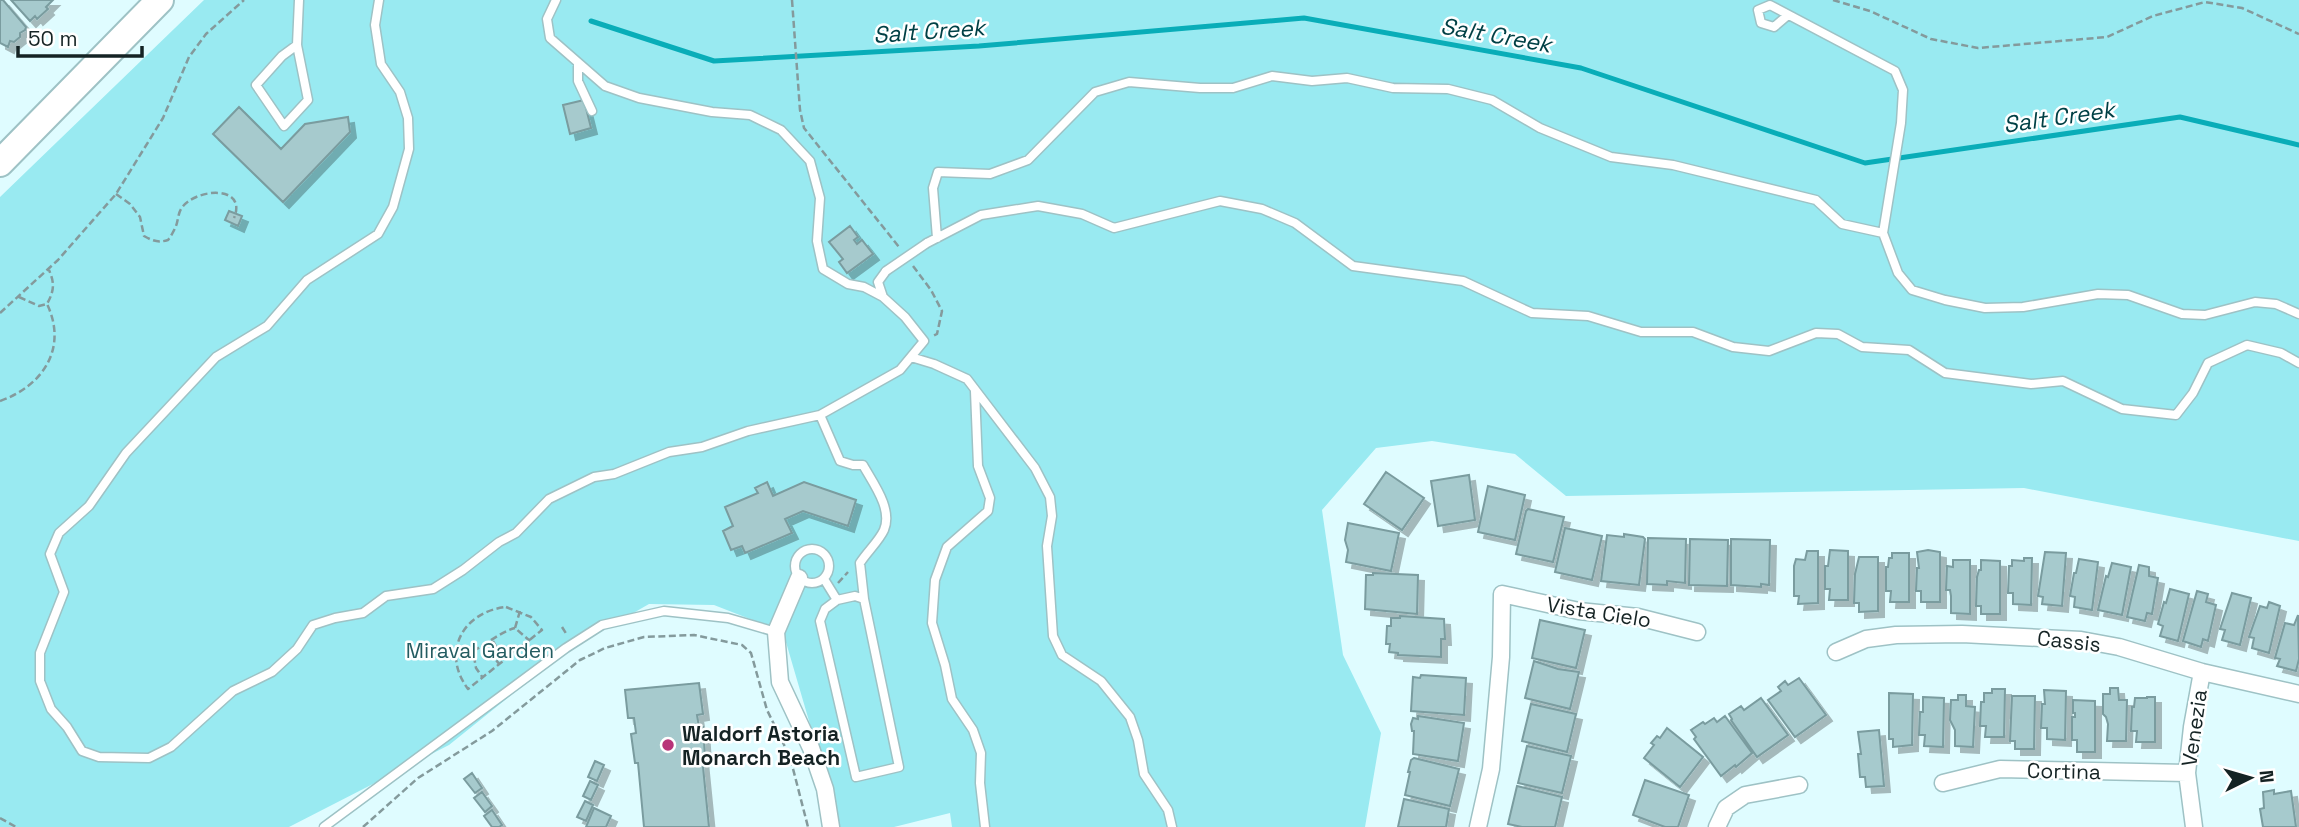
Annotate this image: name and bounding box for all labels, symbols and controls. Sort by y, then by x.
water label: Salt Creek [1438,10,1556,60]
water label: Salt Creek [872,12,989,50]
scale bar [18,14,142,58]
text: 50 m [28,25,78,52]
water label: Salt Creek [2001,94,2119,140]
street label: Vista Cielo [1545,590,1653,634]
street label: Cassis [2036,624,2102,658]
park label: Miraval Garden [406,637,554,664]
street label: Venezia [2175,688,2213,768]
place label: Waldorf Astoria Monarch Beach [682,720,840,771]
marker: Waldorf Astoria Monarch Beach [660,737,676,753]
north arrow [2215,743,2285,813]
street label: Cortina [2027,757,2101,785]
text: N [2253,769,2279,784]

